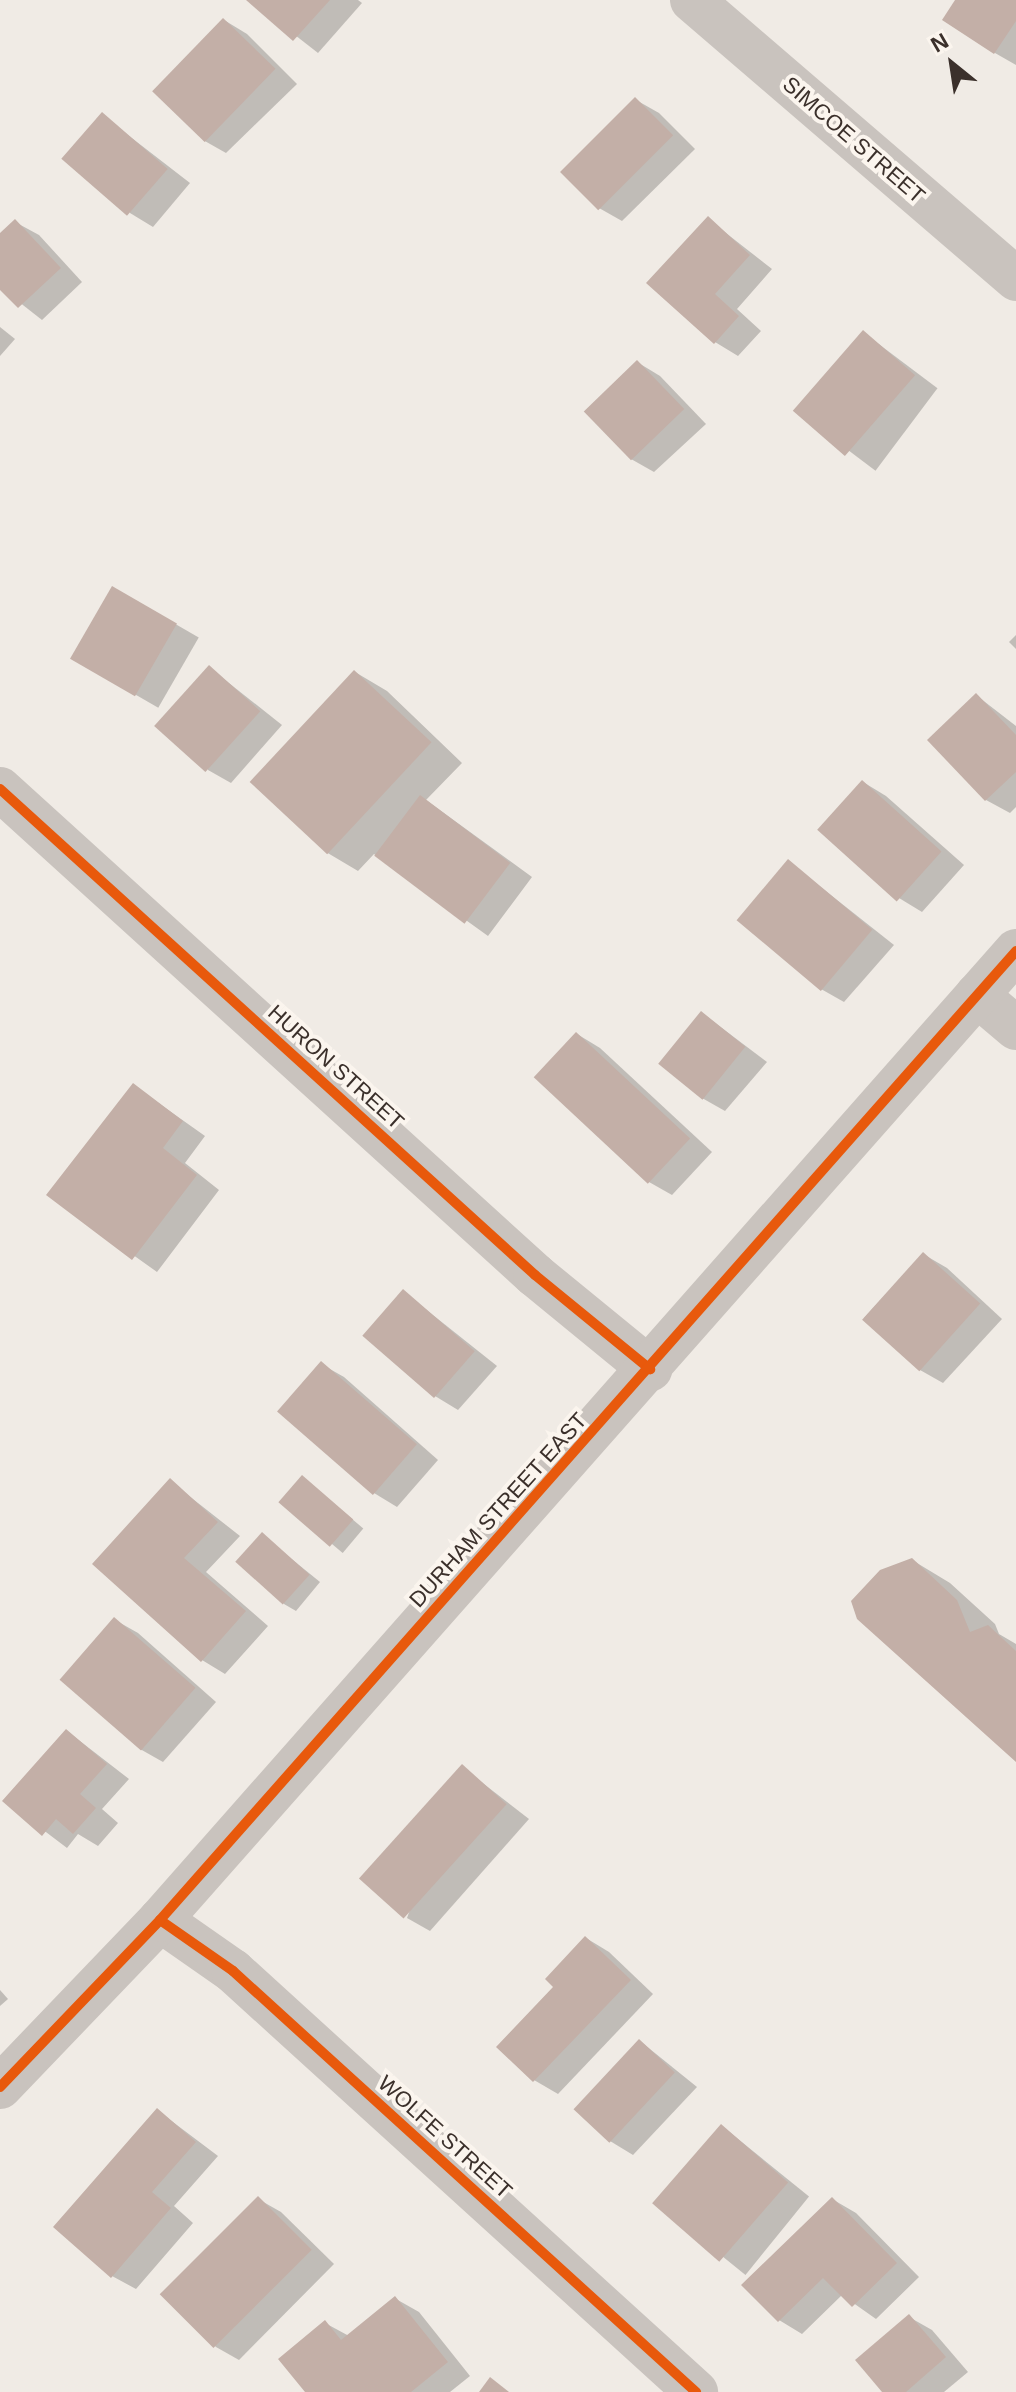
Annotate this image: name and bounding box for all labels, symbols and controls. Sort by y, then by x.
north arrow [912,24,992,104]
text: N [927,28,953,58]
street label: SIMCOE STREET [778,71,930,209]
street label: HURON STREET [263,999,409,1135]
street label: DURHAM STREET EAST [404,1407,592,1613]
street label: WOLFE STREET [373,2070,517,2204]

